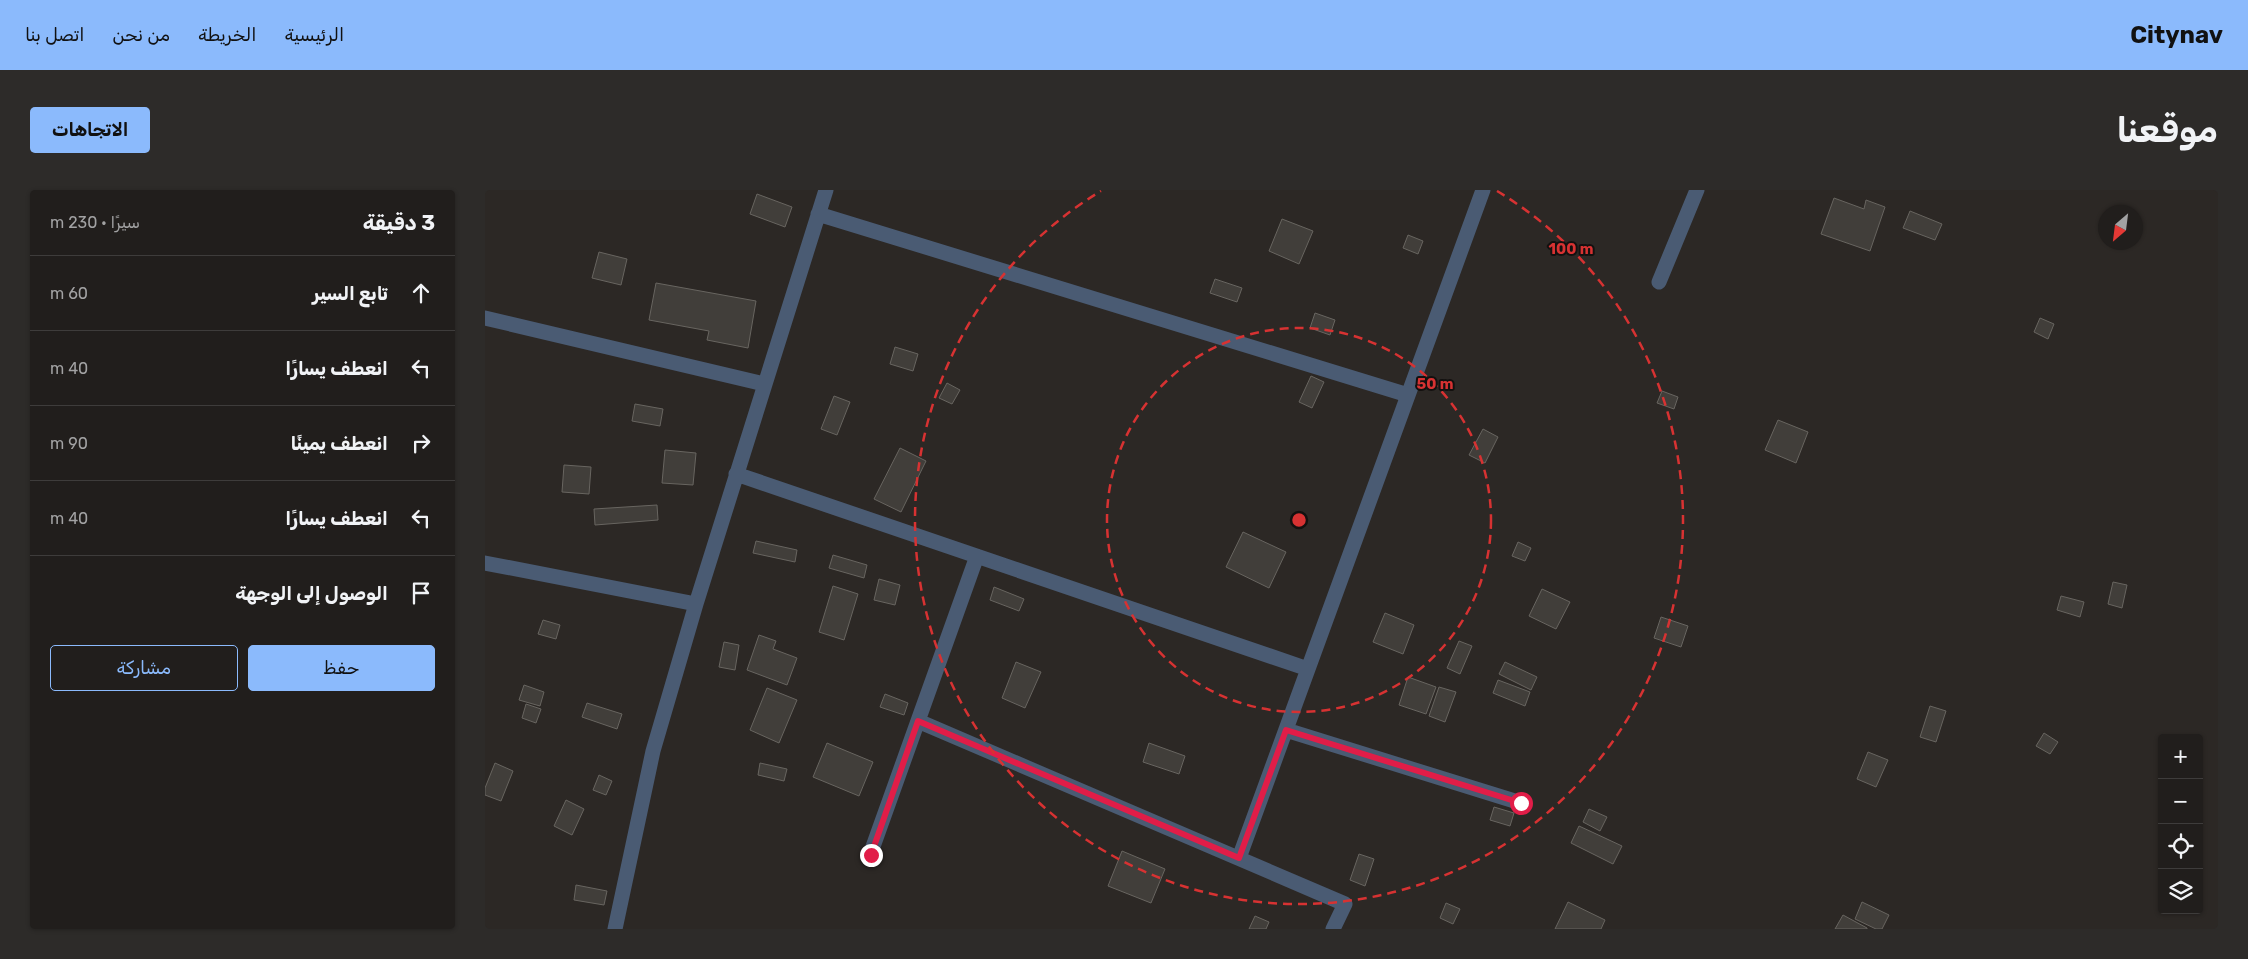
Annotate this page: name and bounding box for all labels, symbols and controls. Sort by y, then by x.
text: Citynav [2130,21,2223,49]
text: اتصل بنا [25,24,84,46]
text: من نحن [112,24,170,46]
text: الخريطة [198,24,256,46]
text: الرئيسية [284,24,344,46]
button: الاتجاهات [30,107,150,153]
text: موقعنا [2116,109,2218,151]
north arrow [2098,205,2143,250]
text: 3 دقيقة [363,210,435,235]
text: سيرًا · 230 m [50,213,140,232]
text: 100 m [1549,240,1593,258]
icon: ahead [407,279,435,307]
text: تابع السير [312,282,388,305]
text: 60 m [50,284,88,303]
icon: left [407,354,435,382]
text: انعطف يسارًا [285,357,388,380]
text: 40 m [50,359,88,378]
text: 50 m [1417,375,1453,393]
icon: right [407,429,435,457]
text: انعطف يمينًا [291,432,388,455]
text: 90 m [50,434,88,453]
icon: left [407,504,435,532]
text: انعطف يسارًا [285,507,388,530]
text: 40 m [50,509,88,528]
centre of rings [1290,511,1308,529]
icon: arrive [407,579,435,607]
text: الوصول إلى الوجهة [235,582,388,605]
button: مشاركة [50,645,238,691]
button: حفظ [248,645,435,691]
map controls [2158,734,2203,914]
button: + [2158,734,2203,779]
button: − [2158,779,2203,824]
route start [1510,792,1533,815]
button: locate [2158,824,2203,869]
route end [860,844,883,867]
button: layers [2158,869,2203,914]

